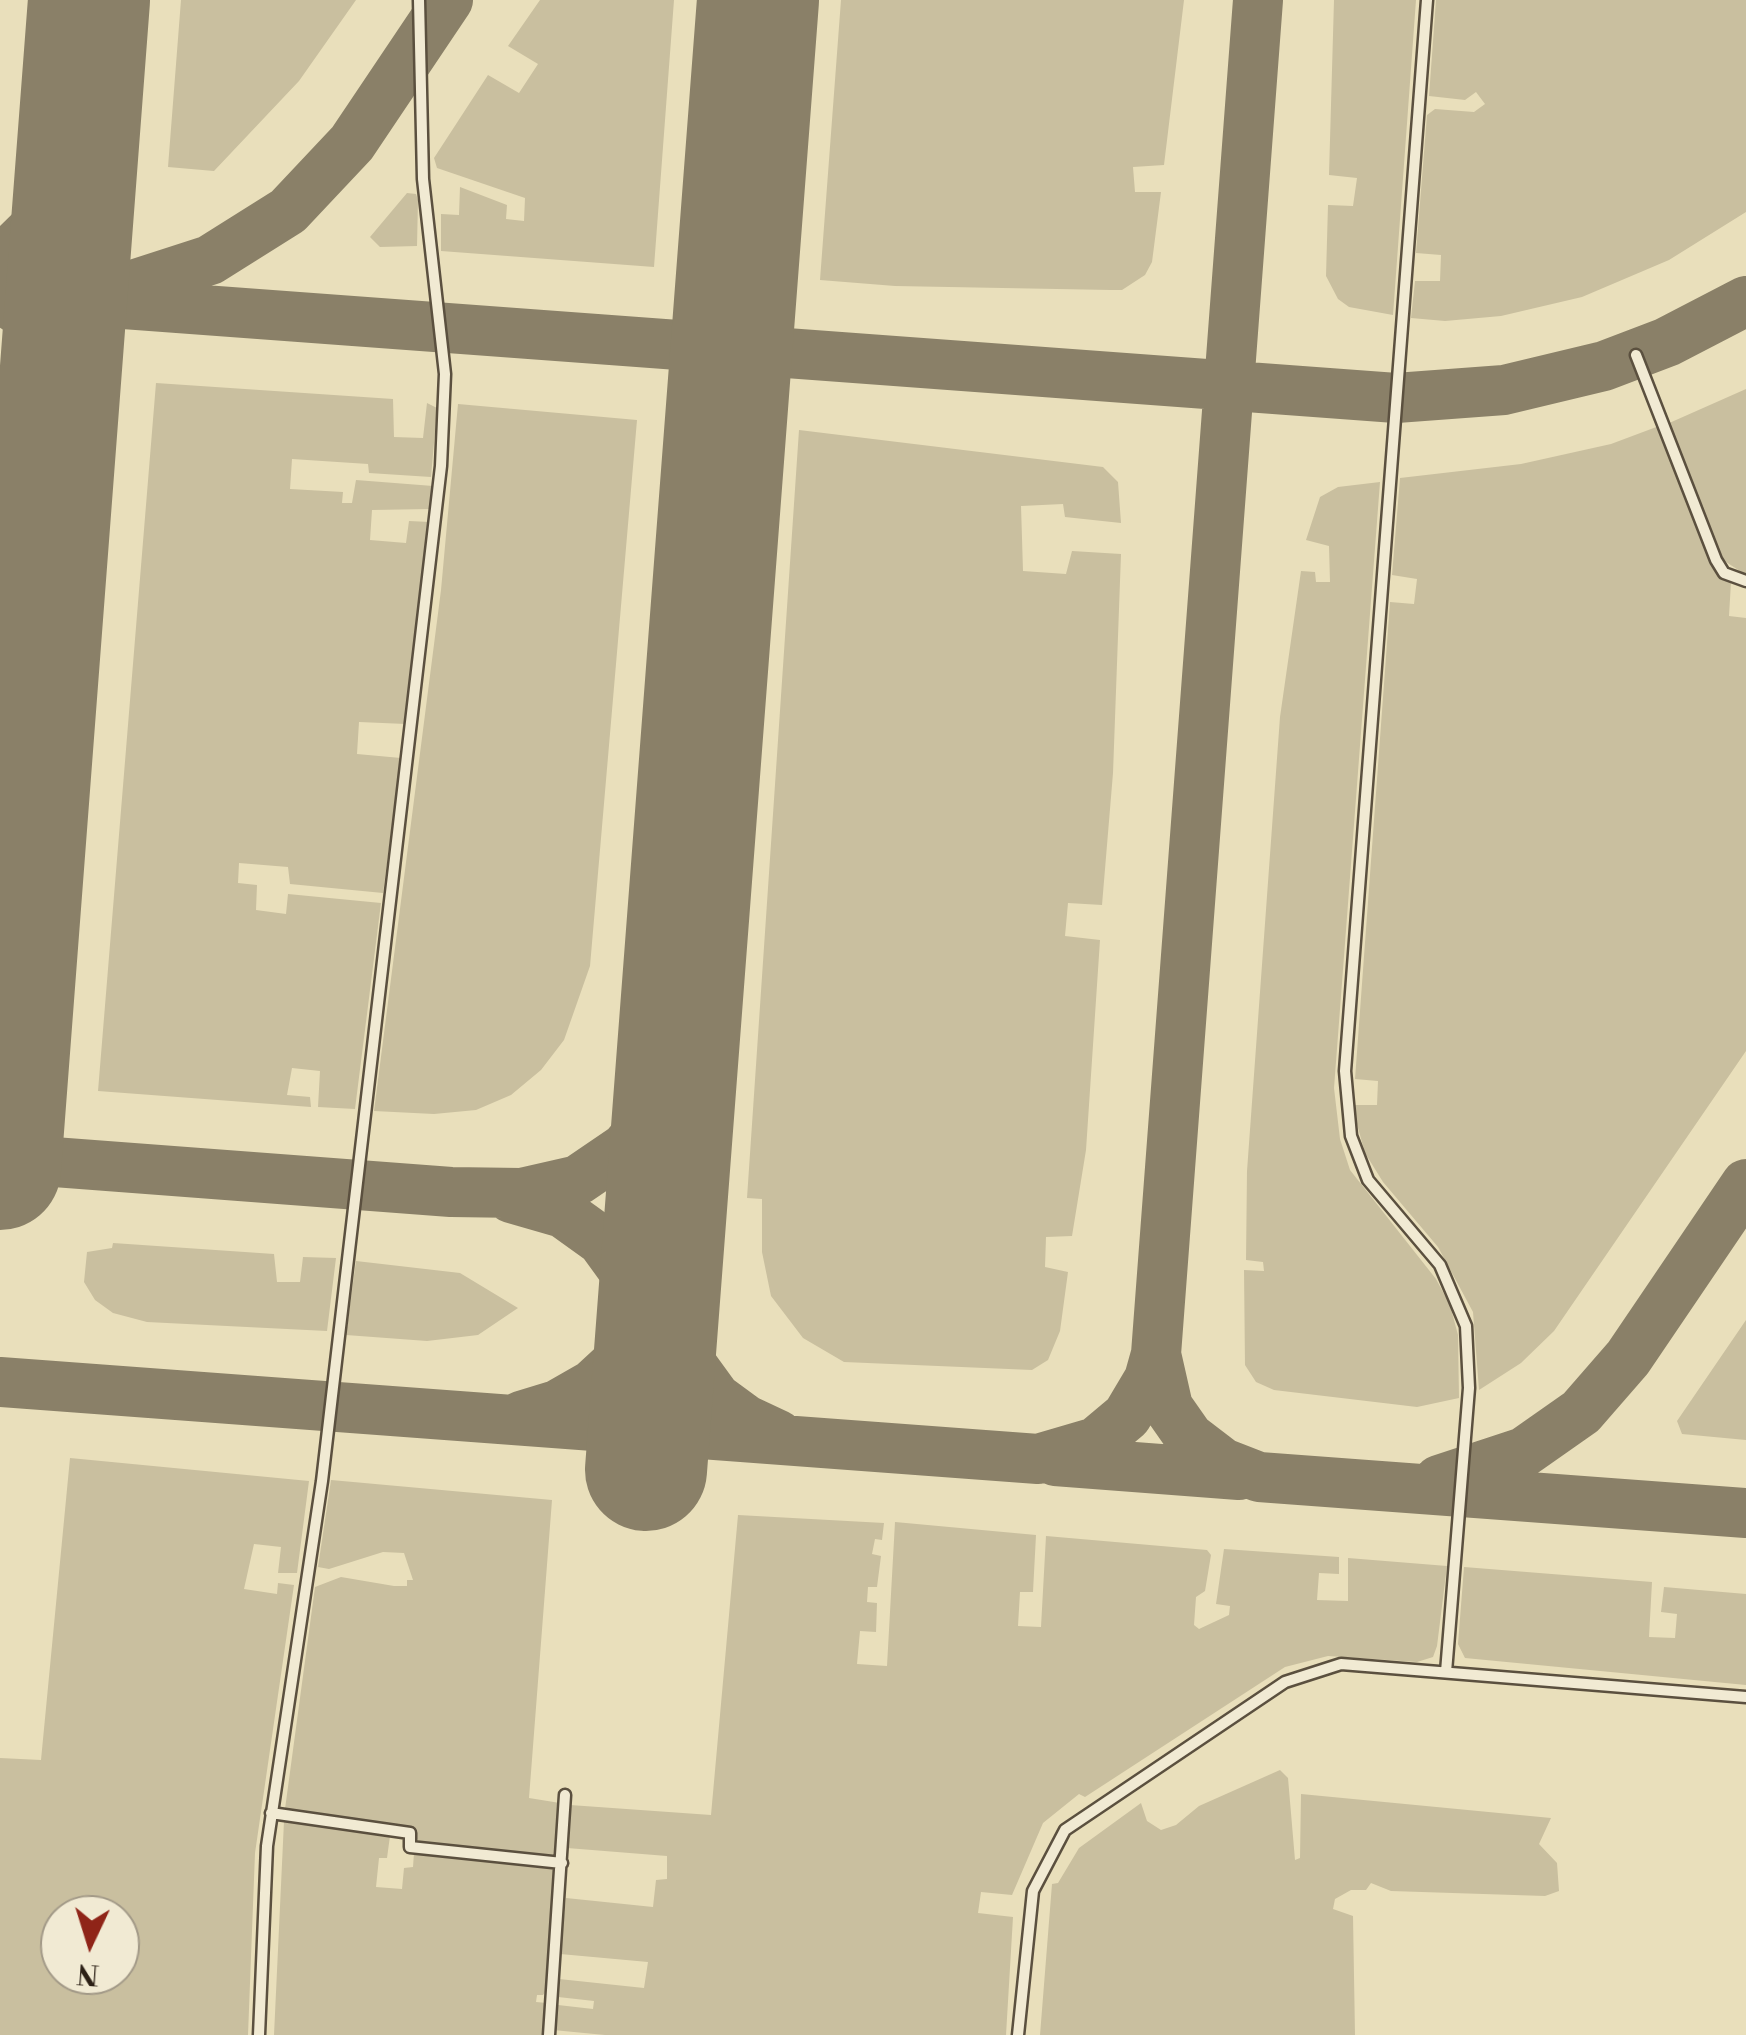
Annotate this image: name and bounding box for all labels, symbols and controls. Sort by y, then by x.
north arrow [40,1895,140,1995]
text: N [76,1955,100,1992]

